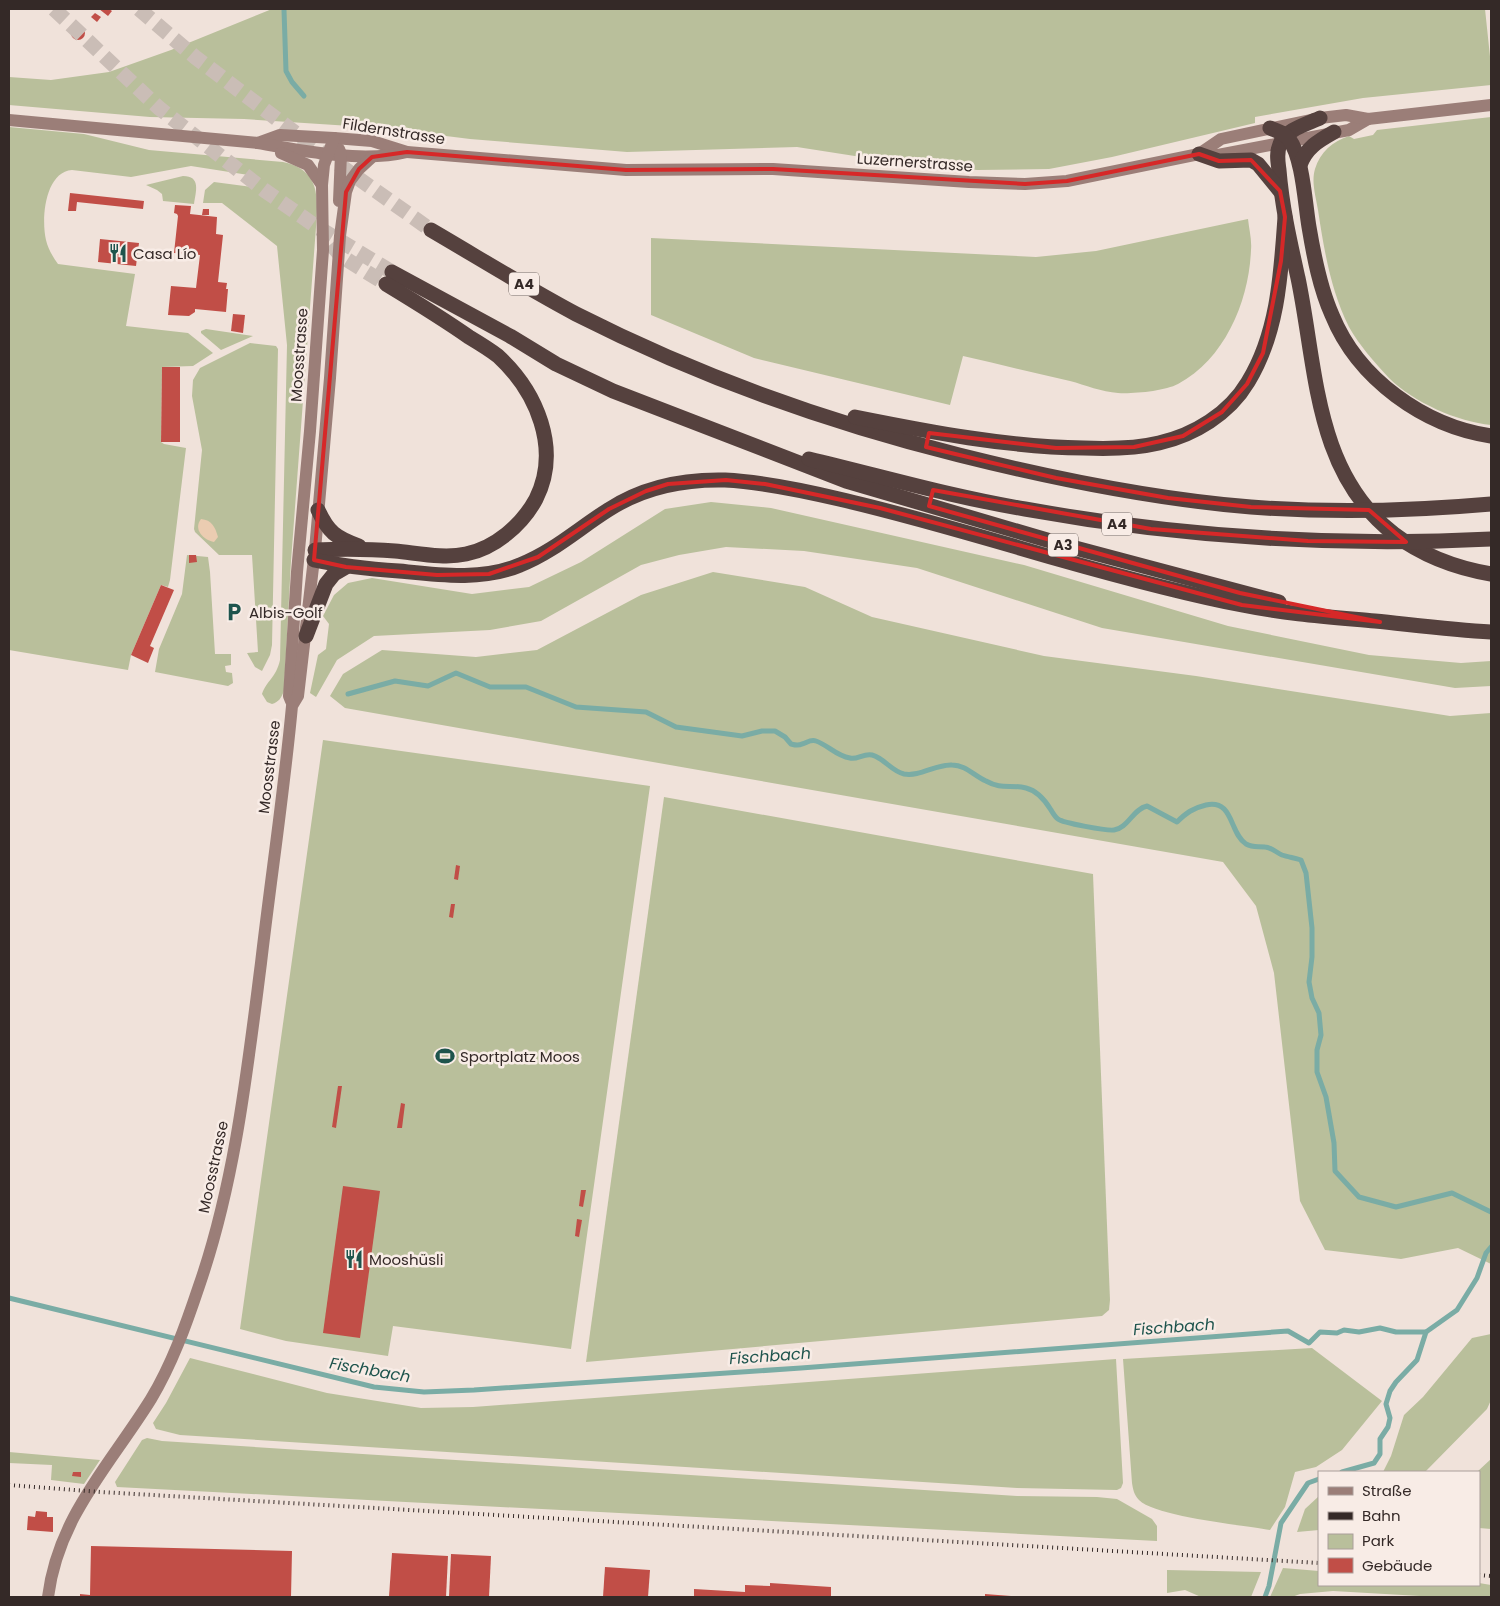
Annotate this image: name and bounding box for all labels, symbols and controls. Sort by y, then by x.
street label: Fildernstrasse [341,113,447,149]
street label: Luzernerstrasse [856,147,974,177]
restaurant icon: Casa Lío [107,242,129,264]
place label: Casa Lío [133,243,196,264]
road number: A4 [509,272,539,296]
street label: Moosstrasse [285,307,313,403]
road number: A4 [1102,512,1132,536]
road number: A3 [1048,534,1078,556]
parking icon: Albis-Golf [223,601,245,623]
place label: Albis-Golf [249,602,323,623]
street label: Moosstrasse [253,719,285,815]
sports icon: Sportplatz Moos [434,1045,456,1067]
place label: Sportplatz Moos [460,1046,580,1067]
street label: Moosstrasse [193,1119,233,1215]
restaurant icon: Mooshüsli [343,1248,365,1270]
place label: Mooshüsli [369,1249,443,1270]
water label: Fischbach [1132,1313,1216,1341]
water label: Fischbach [728,1342,812,1370]
water label: Fischbach [328,1352,412,1388]
legend [1318,1471,1480,1586]
text: Straße [1362,1480,1412,1501]
text: Bahn [1362,1505,1401,1526]
text: Park [1362,1530,1394,1551]
text: Gebäude [1362,1555,1432,1576]

